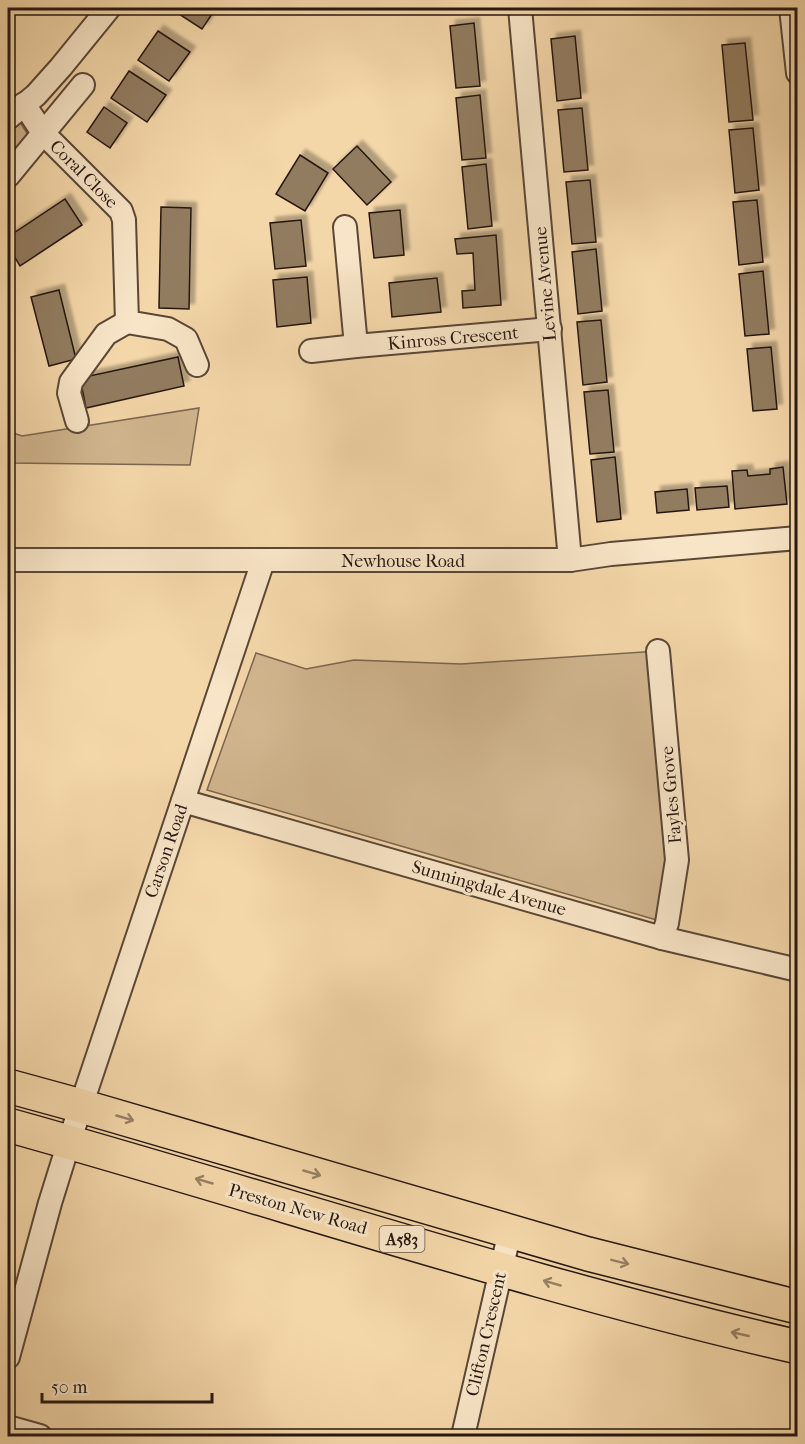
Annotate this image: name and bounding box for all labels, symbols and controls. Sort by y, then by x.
street label: Coral Close [45,136,122,213]
street label: Levine Avenue [530,226,561,342]
street label: Kinross Crescent [387,322,520,355]
street label: Newhouse Road [341,551,465,572]
street label: Fayles Grove [657,745,686,845]
street label: Carson Road [141,801,192,901]
street label: Sunningdale Avenue [409,856,568,921]
one-way arrow [115,1113,134,1124]
one-way arrow [302,1168,321,1179]
one-way arrow [195,1175,214,1186]
street label: Preston New Road [226,1180,370,1239]
road number: A583 [380,1226,424,1252]
one-way arrow [610,1257,629,1268]
street label: Clifton Crescent [462,1269,511,1398]
one-way arrow [543,1277,562,1288]
one-way arrow [731,1328,751,1339]
scale bar [42,1366,212,1404]
text: 50 m [51,1377,88,1398]

